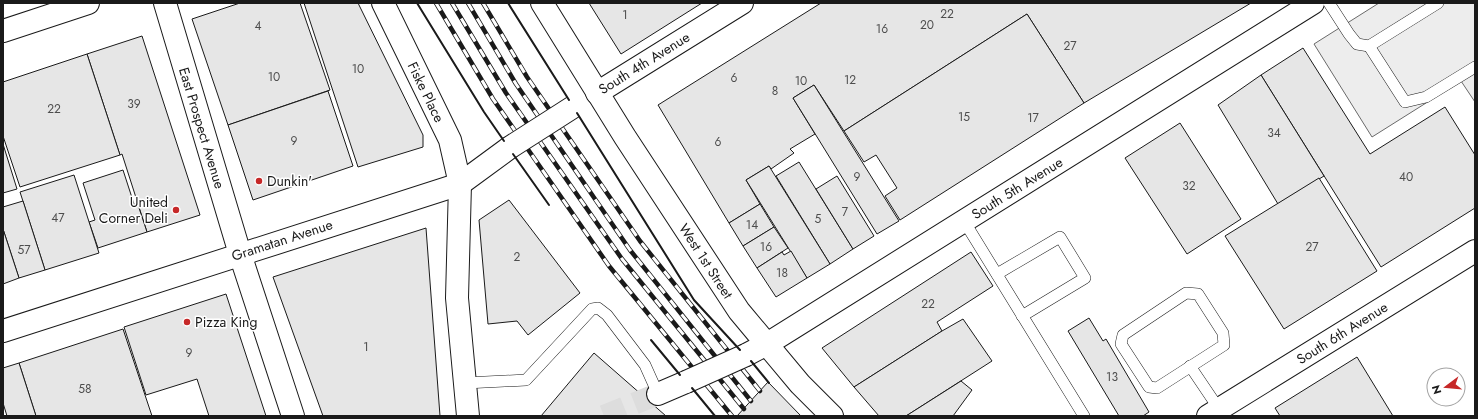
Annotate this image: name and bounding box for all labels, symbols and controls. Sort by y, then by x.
house number: 22 [940,5,954,23]
house number: 1 [622,6,628,24]
house number: 20 [920,16,934,34]
house number: 4 [255,17,262,35]
house number: 16 [876,20,888,38]
street label: South 4th Avenue [594,27,694,99]
house number: 27 [1063,37,1077,55]
street label: Fiske Place [403,58,449,126]
house number: 10 [352,60,364,78]
street label: East Prospect Avenue [174,65,230,191]
house number: 10 [268,68,280,86]
house number: 6 [731,69,738,87]
house number: 12 [844,71,856,89]
house number: 10 [795,72,807,90]
house number: 8 [772,82,778,100]
house number: 39 [127,95,141,113]
house number: 22 [47,100,61,118]
house number: 15 [958,108,970,126]
house number: 17 [1027,109,1040,127]
house number: 34 [1267,124,1281,142]
house number: 9 [291,132,298,150]
house number: 6 [715,133,722,151]
street label: South 5th Avenue [968,152,1066,224]
house number: 9 [854,168,861,186]
house number: 40 [1399,168,1413,186]
place label: Dunkin' [267,171,312,191]
marker: Dunkin' [254,176,264,186]
house number: 32 [1182,177,1196,195]
place label: United Corner Deli [99,192,168,228]
house number: 7 [842,203,849,221]
marker: United Corner Deli [171,205,181,215]
house number: 47 [51,209,65,227]
house number: 5 [815,210,822,228]
street label: Gramatan Avenue [229,214,335,266]
house number: 14 [746,216,758,234]
street label: West 1st Street [674,219,738,303]
house number: 16 [760,238,772,256]
house number: 27 [1305,238,1319,256]
house number: 57 [17,241,31,259]
house number: 2 [514,248,521,266]
house number: 18 [776,264,788,282]
house number: 22 [921,295,935,313]
street label: South 6th Avenue [1293,297,1391,369]
place label: Pizza King [195,312,257,332]
marker: Pizza King [182,317,192,327]
house number: 1 [363,338,369,356]
house number: 9 [186,344,193,362]
north arrow [1426,367,1466,407]
house number: 13 [1106,368,1118,386]
house number: 58 [78,380,92,398]
text: N [1427,383,1445,396]

